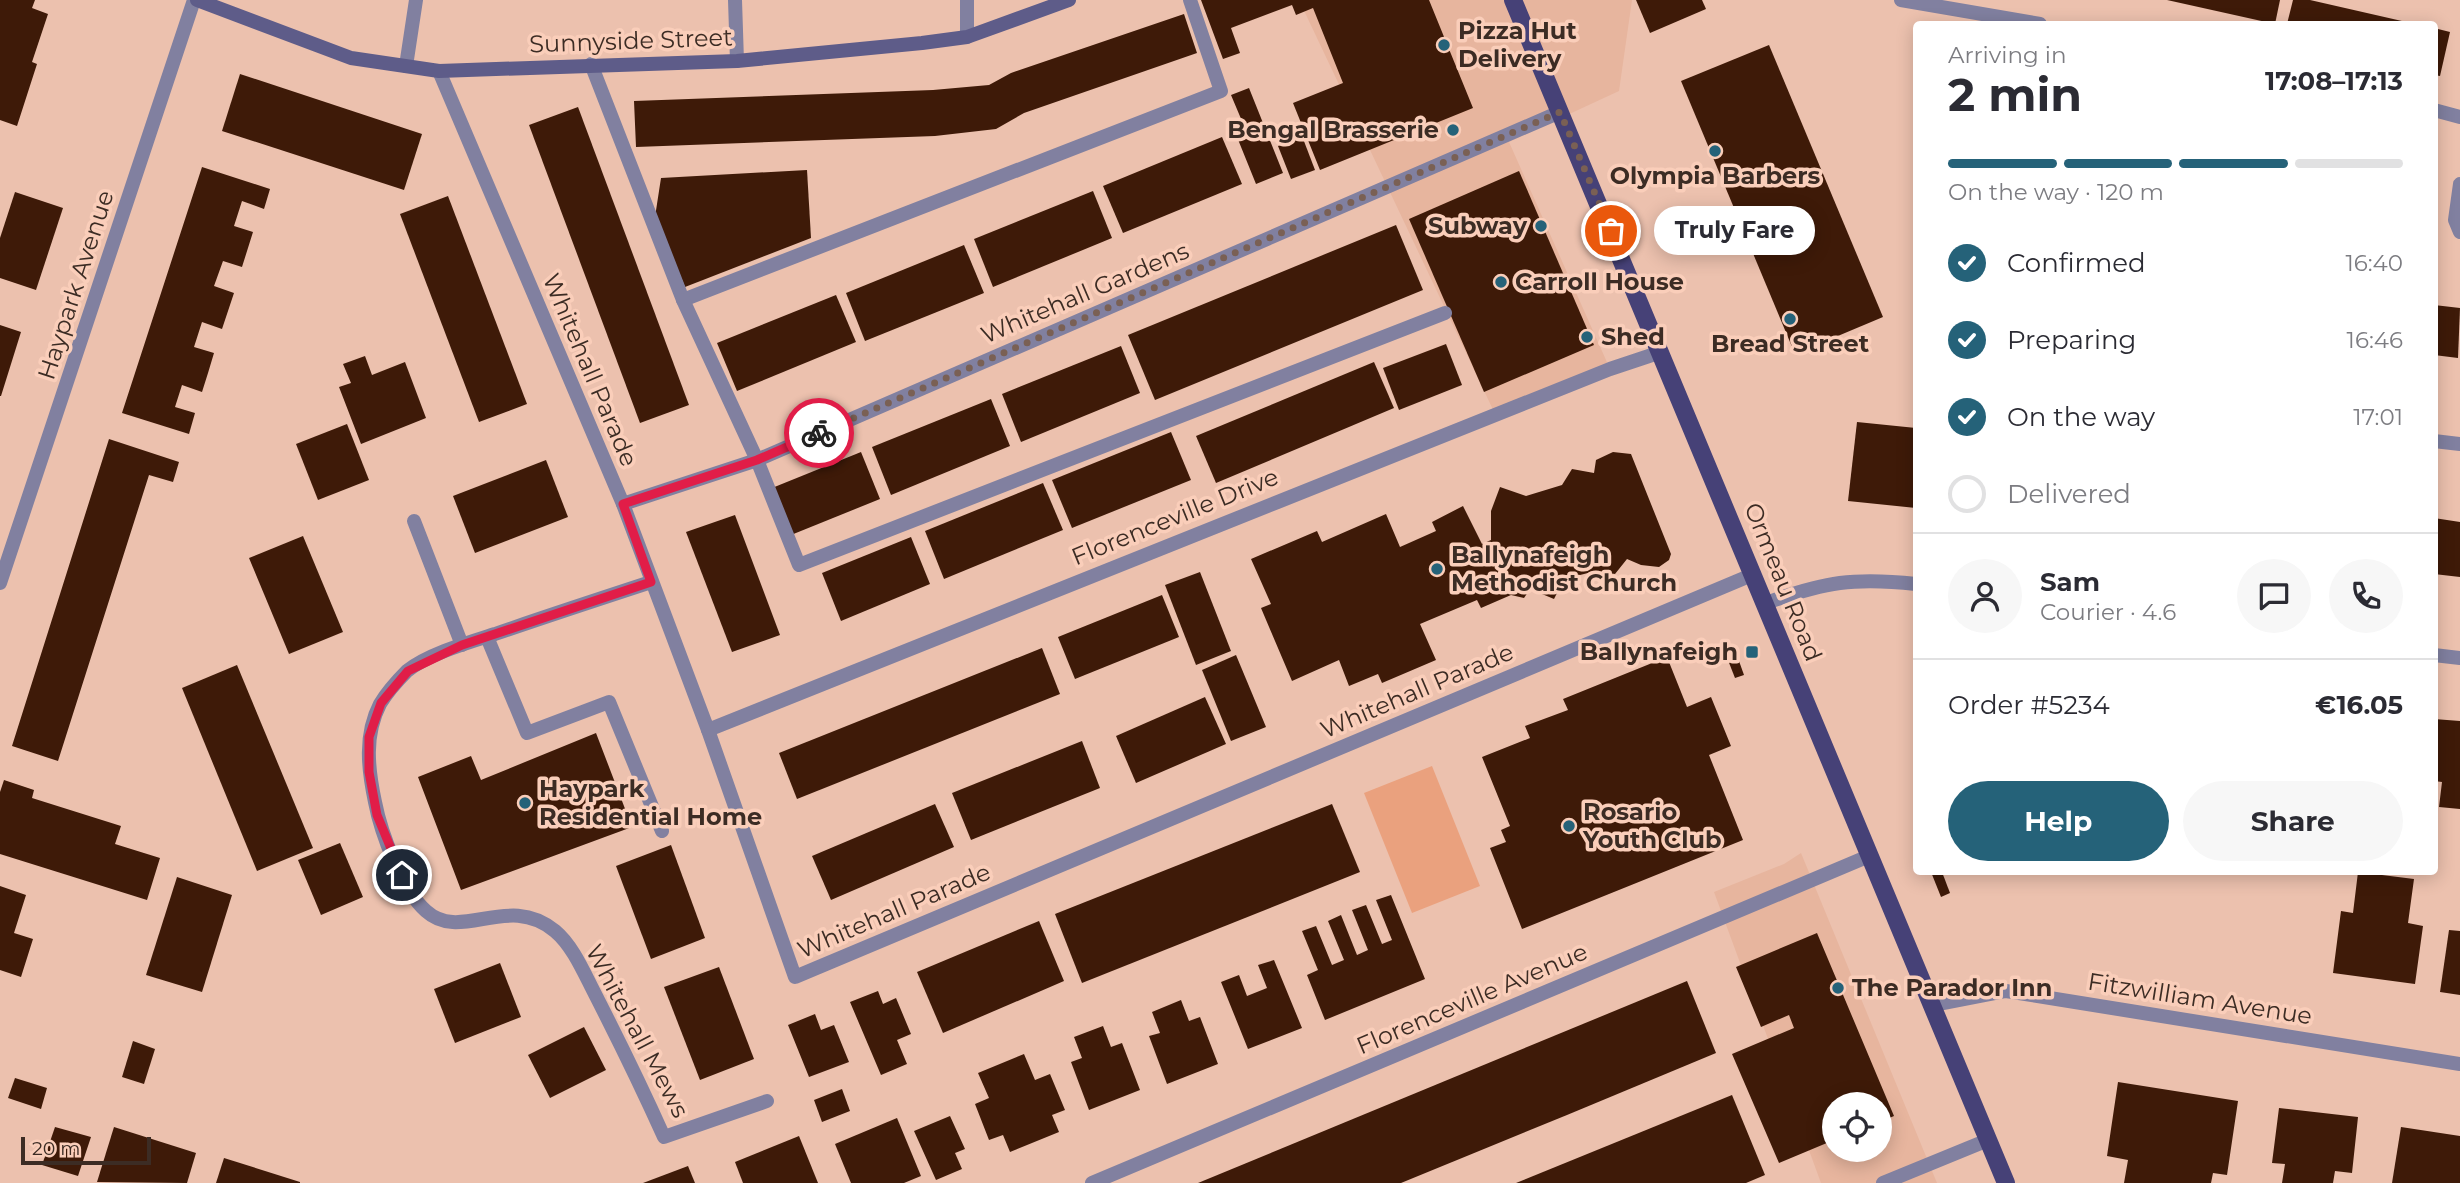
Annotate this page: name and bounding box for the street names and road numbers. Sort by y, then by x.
street label: Sunnyside Street [529,22,733,59]
street label: Haypark Avenue [31,187,120,383]
street label: Whitehall Gardens [977,236,1193,349]
street label: Whitehall Parade [537,269,644,471]
street label: Florenceville Drive [1067,462,1282,571]
street label: Ormeau Road [1738,498,1828,665]
street label: Whitehall Parade [1316,637,1518,744]
street label: Whitehall Parade [793,857,995,964]
street label: Florenceville Avenue [1352,937,1592,1060]
street label: Whitehall Mews [580,939,695,1122]
street label: Fitzwilliam Avenue [2086,966,2314,1031]

